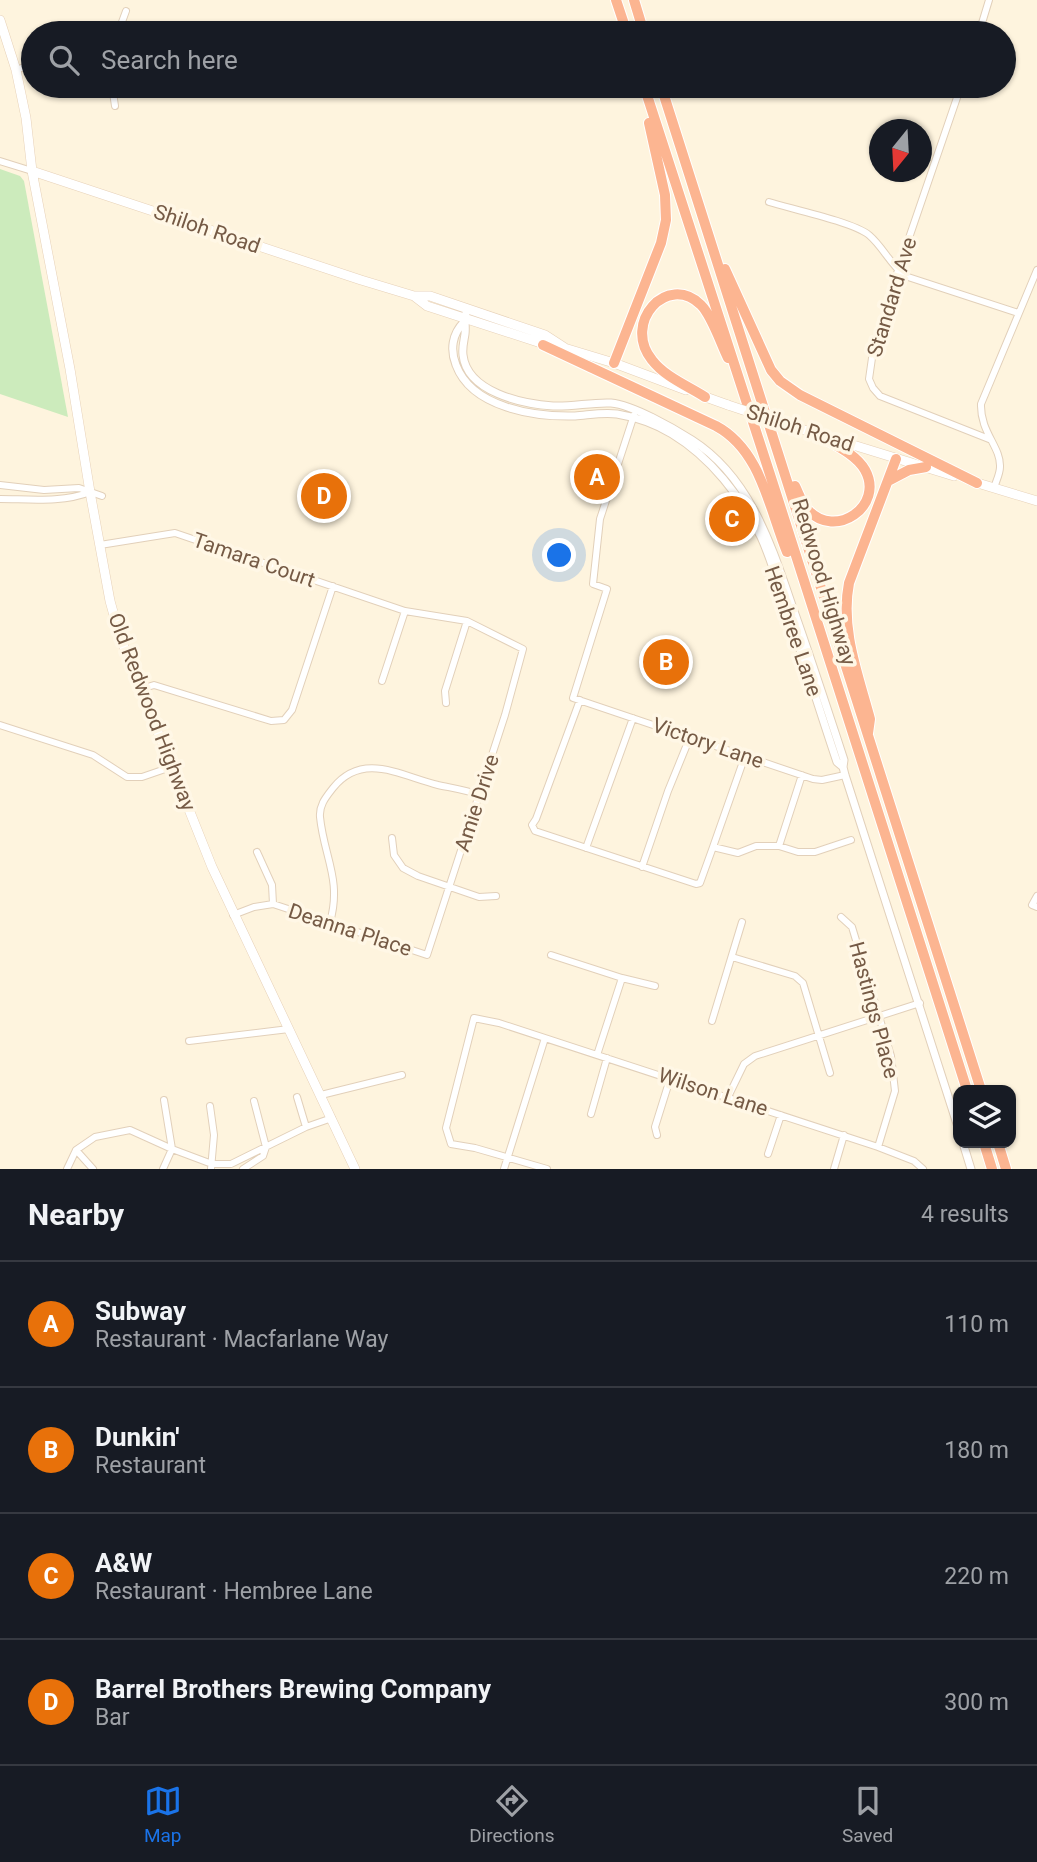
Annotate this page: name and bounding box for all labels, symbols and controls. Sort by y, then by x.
search box [21,21,1016,98]
icon: search [45,41,83,79]
text: Search here [101,45,238,75]
north arrow [869,119,932,182]
street label: Shiloh Road [151,200,263,258]
street label: Standard Ave [862,234,922,360]
street label: Shiloh Road [743,399,857,457]
pin: A [574,451,620,503]
pin: D [301,470,347,522]
pin: C [709,493,755,545]
street label: Redwood Highway [787,496,861,668]
street label: Tamara Court [190,528,318,592]
your location [542,538,576,572]
street label: Hembree Lane [759,563,827,699]
street label: Old Redwood Highway [103,610,201,814]
pin: B [643,636,689,688]
street label: Victory Lane [649,713,767,773]
street label: Amie Drive [450,751,504,855]
street label: Deanna Place [285,899,415,961]
street label: Hastings Place [844,939,904,1081]
street label: Wilson Lane [655,1063,771,1121]
map controls [953,1085,1016,1148]
button: layers [953,1085,1016,1148]
text: Nearby [28,1197,124,1232]
text: 4 results [921,1201,1009,1228]
text: Subway [95,1296,186,1326]
text: A [43,1311,59,1338]
text: 110 m [944,1311,1009,1338]
text: Restaurant · Macfarlane Way [95,1326,388,1353]
text: Dunkin' [95,1422,179,1452]
text: B [44,1437,58,1464]
text: 180 m [944,1437,1009,1464]
text: Restaurant [95,1452,206,1479]
text: A&W [95,1548,152,1578]
text: C [43,1563,59,1590]
text: 220 m [944,1563,1009,1590]
text: Restaurant · Hembree Lane [95,1578,373,1605]
text: Barrel Brothers Brewing Company [95,1674,491,1704]
text: D [44,1689,58,1716]
text: 300 m [944,1689,1009,1716]
text: Bar [95,1704,130,1731]
tab: Map [144,1782,182,1847]
tab: Directions [469,1782,554,1847]
tab: Saved [842,1782,893,1847]

